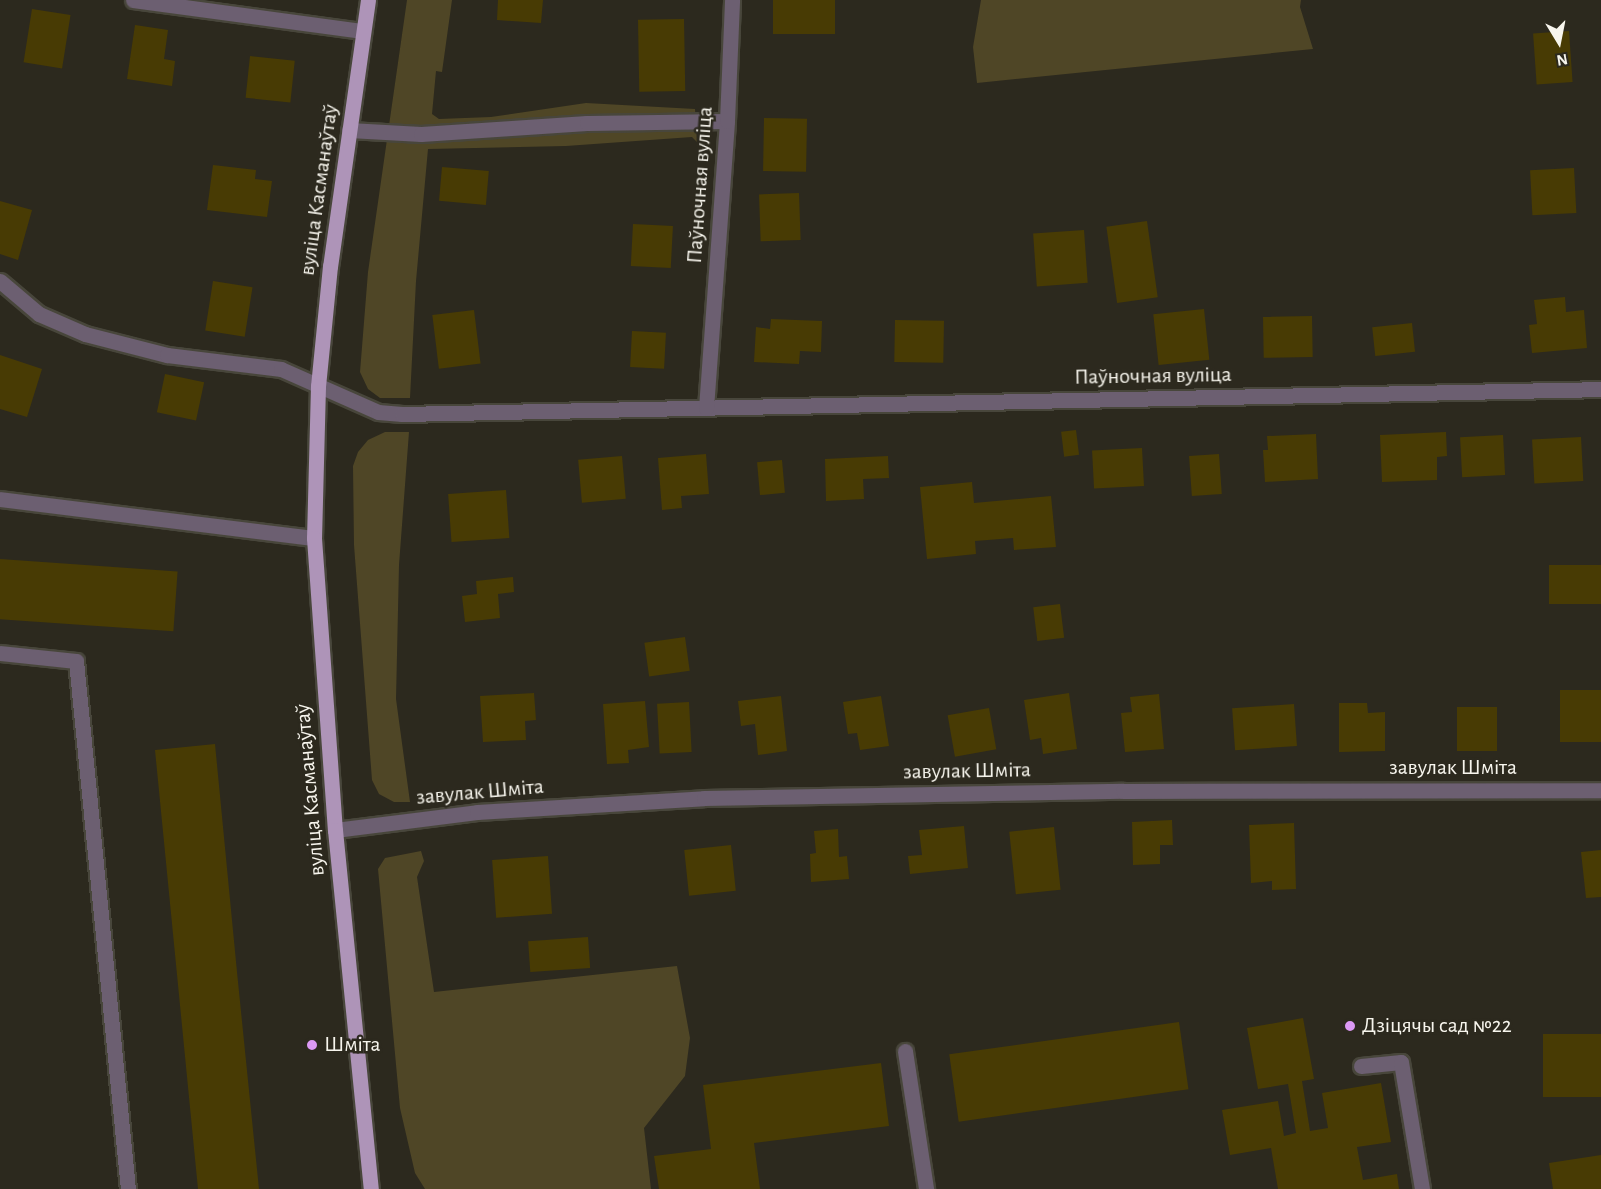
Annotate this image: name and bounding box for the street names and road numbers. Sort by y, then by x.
street label: вуліца Касманаўтаў [294,103,344,277]
street label: Паўночная вуліца [681,106,719,264]
street label: Паўночная вуліца [1074,361,1232,391]
street label: вуліца Касманаўтаў [289,703,331,877]
street label: завулак Шміта [1389,755,1517,781]
street label: завулак Шміта [903,757,1031,785]
street label: завулак Шміта [415,773,545,811]

